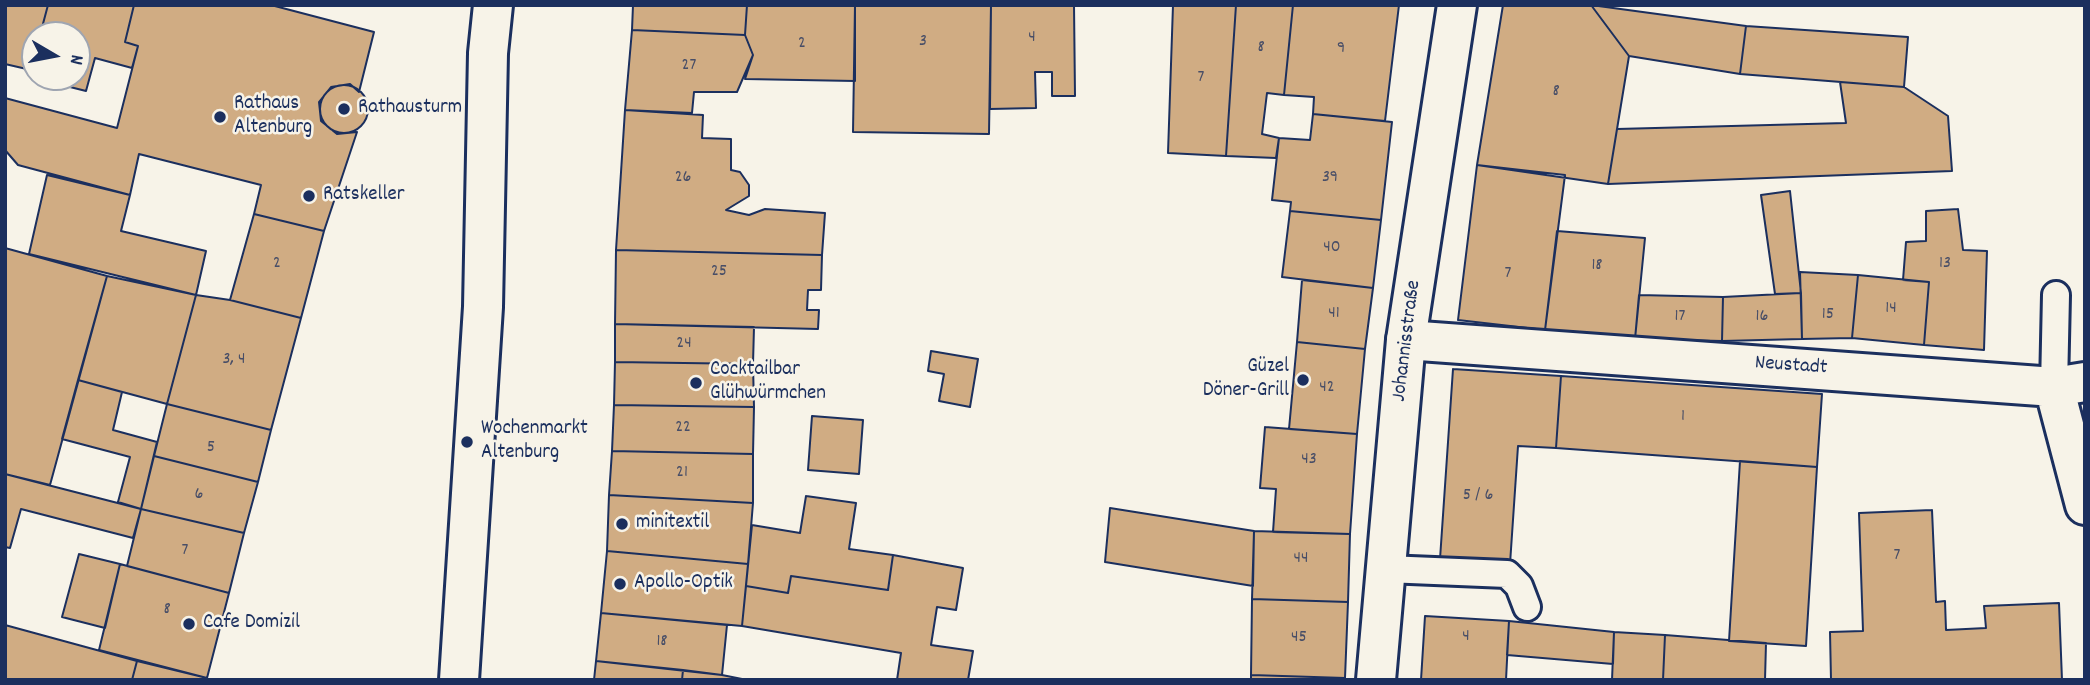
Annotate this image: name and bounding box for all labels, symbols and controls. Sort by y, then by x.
north arrow [21,21,91,91]
house number: 4 [1028,28,1036,50]
house number: 3 [919,32,927,54]
house number: 2 [798,34,806,56]
house number: 8 [1257,38,1265,60]
house number: 9 [1337,39,1345,61]
text: N [61,52,89,66]
house number: 27 [682,56,696,78]
house number: 7 [1198,68,1204,90]
house number: 8 [1552,82,1560,104]
place label: Rathaus Altenburg [234,92,312,142]
place label: Rathausturm [358,96,462,122]
marker: Rathausturm [336,101,352,117]
marker: Rathaus Altenburg [212,109,228,125]
house number: 26 [675,168,691,190]
house number: 39 [1322,168,1338,190]
place label: Ratskeller [323,183,405,209]
marker: Ratskeller [301,188,317,204]
house number: 40 [1323,238,1341,260]
house number: 2 [273,254,281,276]
house number: 13 [1939,254,1951,276]
house number: 18 [1591,256,1603,278]
house number: 25 [711,262,727,284]
house number: 7 [1505,264,1511,286]
street label: Johannisstraße [1388,279,1428,403]
house number: 14 [1885,299,1897,321]
house number: 41 [1328,304,1340,326]
house number: 15 [1822,305,1834,327]
house number: 17 [1675,307,1685,329]
house number: 16 [1756,307,1768,329]
house number: 24 [676,334,692,356]
house number: 3, 4 [222,350,246,372]
street label: Neustadt [1754,352,1828,382]
place label: Güzel Döner-Grill [1203,355,1289,405]
place label: Cocktailbar Glühwürmchen [710,358,826,408]
marker: Güzel Döner-Grill [1295,372,1311,388]
marker: Cocktailbar Glühwürmchen [688,375,704,391]
house number: 42 [1319,378,1335,400]
house number: 1 [1681,407,1685,429]
place label: Wochenmarkt Altenburg [481,417,588,467]
house number: 22 [675,418,691,440]
marker: Wochenmarkt Altenburg [459,434,475,450]
house number: 5 [207,438,215,460]
house number: 43 [1301,450,1317,472]
house number: 21 [676,463,688,485]
house number: 6 [195,485,203,507]
house number: 5 / 6 [1463,486,1493,508]
place label: minitextil [636,511,709,537]
marker: minitextil [614,516,630,532]
house number: 7 [182,541,188,563]
house number: 7 [1894,546,1900,568]
house number: 44 [1294,549,1308,571]
place label: Apollo-Optik [634,571,733,597]
marker: Apollo-Optik [612,576,628,592]
house number: 8 [163,600,171,622]
place label: Cafe Domizil [203,611,300,637]
marker: Cafe Domizil [181,616,197,632]
house number: 4 [1462,627,1470,649]
house number: 45 [1291,628,1307,650]
house number: 18 [656,632,668,654]

